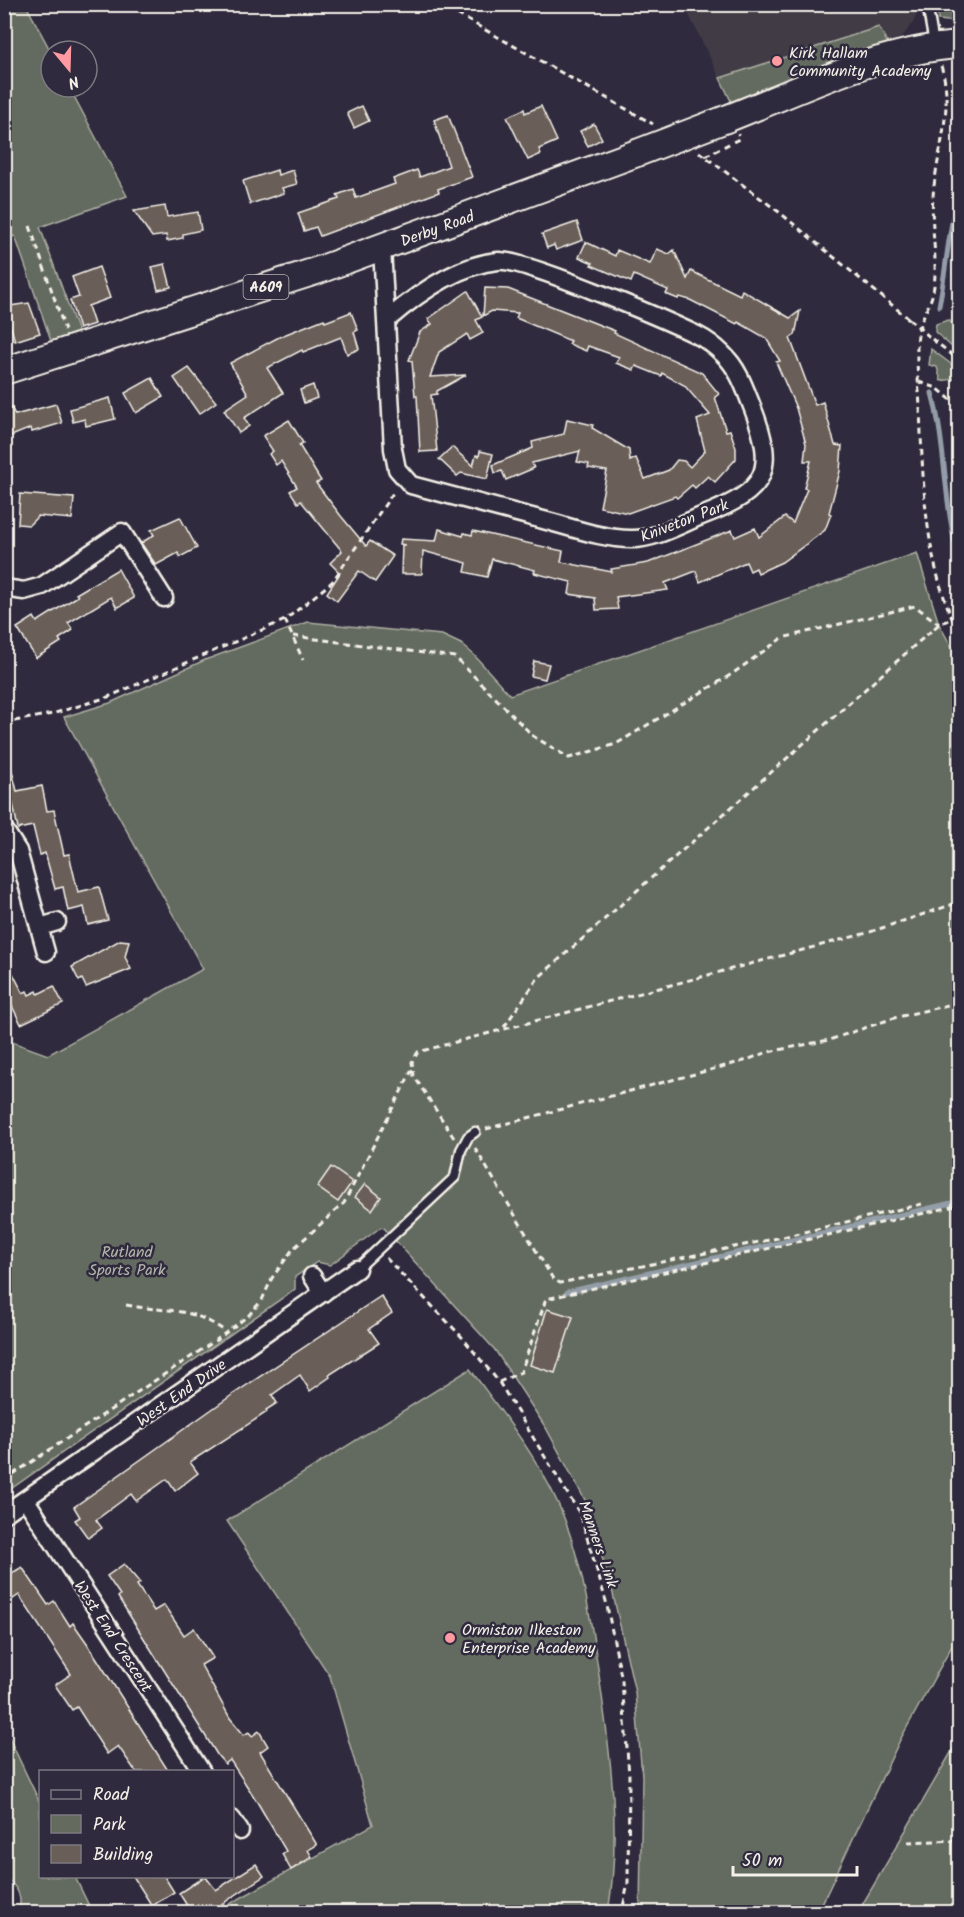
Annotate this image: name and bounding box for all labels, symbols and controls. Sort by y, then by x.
north arrow [39,39,99,99]
place label: Kirk Hallam Community Academy [789,41,932,84]
marker: Kirk Hallam Community Academy [770,54,784,68]
text: N [65,68,82,95]
street label: Derby Road [397,204,479,254]
road number: A609 [244,275,288,299]
street label: Kniveton Park [637,493,733,550]
park label: Rutland Sports Park [88,1240,166,1283]
street label: West End Drive [132,1353,232,1434]
street label: Manners Link [571,1497,624,1592]
street label: West End Crescent [67,1576,159,1699]
place label: Ormiston Ilkeston Enterprise Academy [462,1618,596,1661]
marker: Ormiston Ilkeston Enterprise Academy [443,1631,457,1645]
legend [39,1770,234,1878]
text: Road [93,1781,130,1810]
text: Park [93,1811,126,1840]
scale bar [733,1839,858,1877]
text: Building [93,1841,153,1870]
text: 50 m [742,1847,782,1876]

